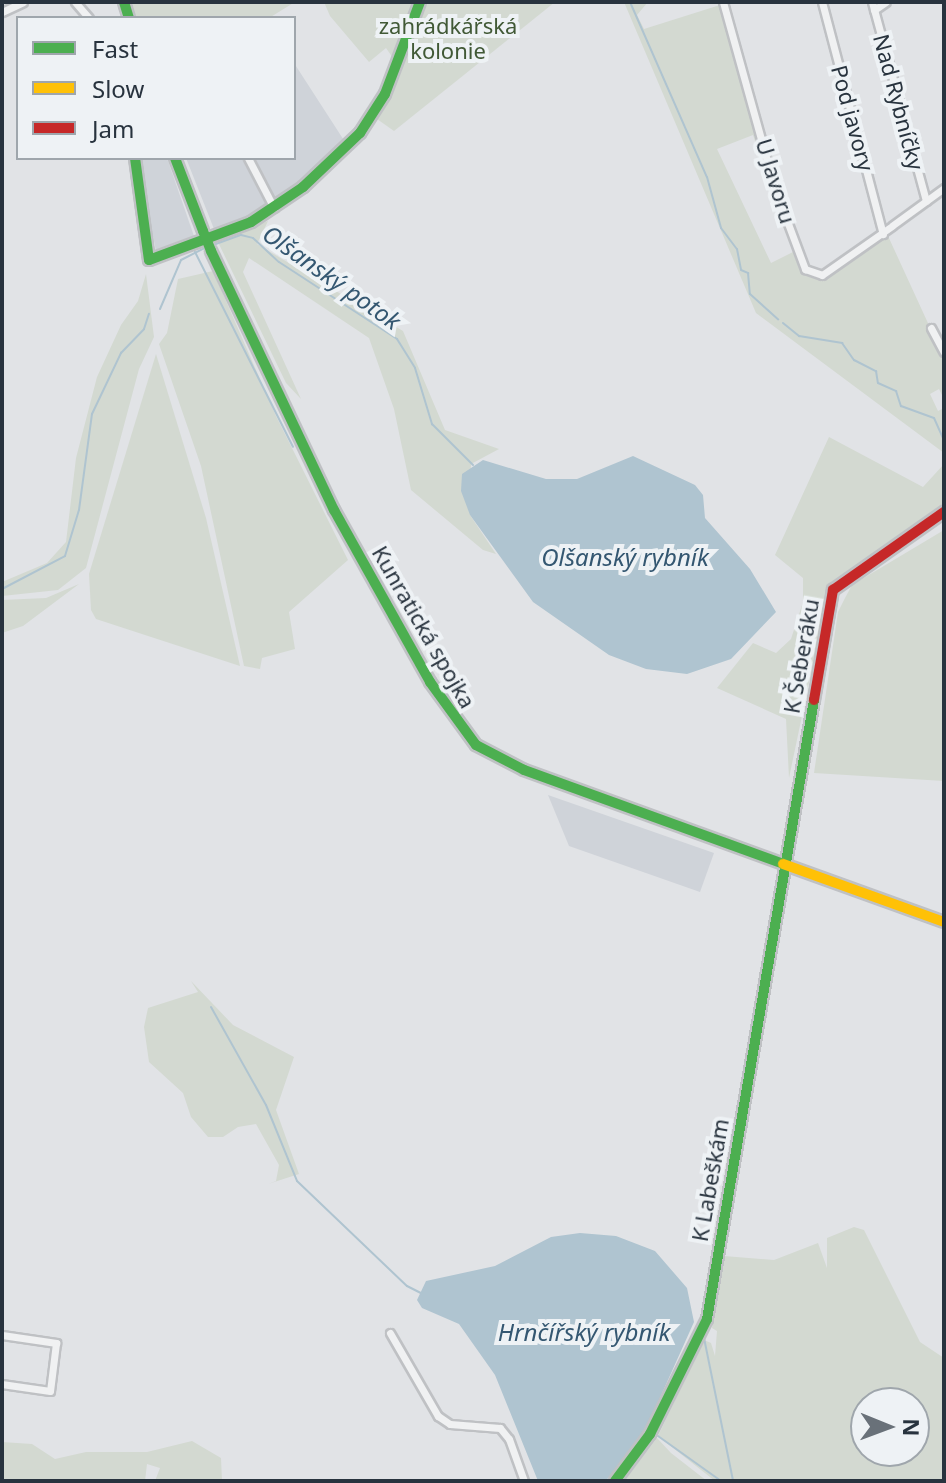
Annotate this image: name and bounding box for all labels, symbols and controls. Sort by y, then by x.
park label: zahrádkářská kolonie [379,12,517,64]
legend [16,16,296,160]
street label: Nad Rybníčky [868,31,930,173]
text: Fast [92,32,138,65]
street label: Pod javory [826,62,880,174]
text: Slow [92,72,144,105]
text: Jam [92,112,134,145]
street label: U Javoru [751,135,801,227]
water label: Olšanský potok [257,219,407,335]
street label: Kunratická spojka [367,541,481,713]
water label: Olšanský rybník [541,543,709,571]
street label: K Šeberáku [778,597,824,715]
street label: K Labeškám [686,1116,734,1244]
water label: Hrnčířský rybník [498,1318,670,1346]
north arrow [850,1387,930,1467]
text: N [897,1418,927,1437]

